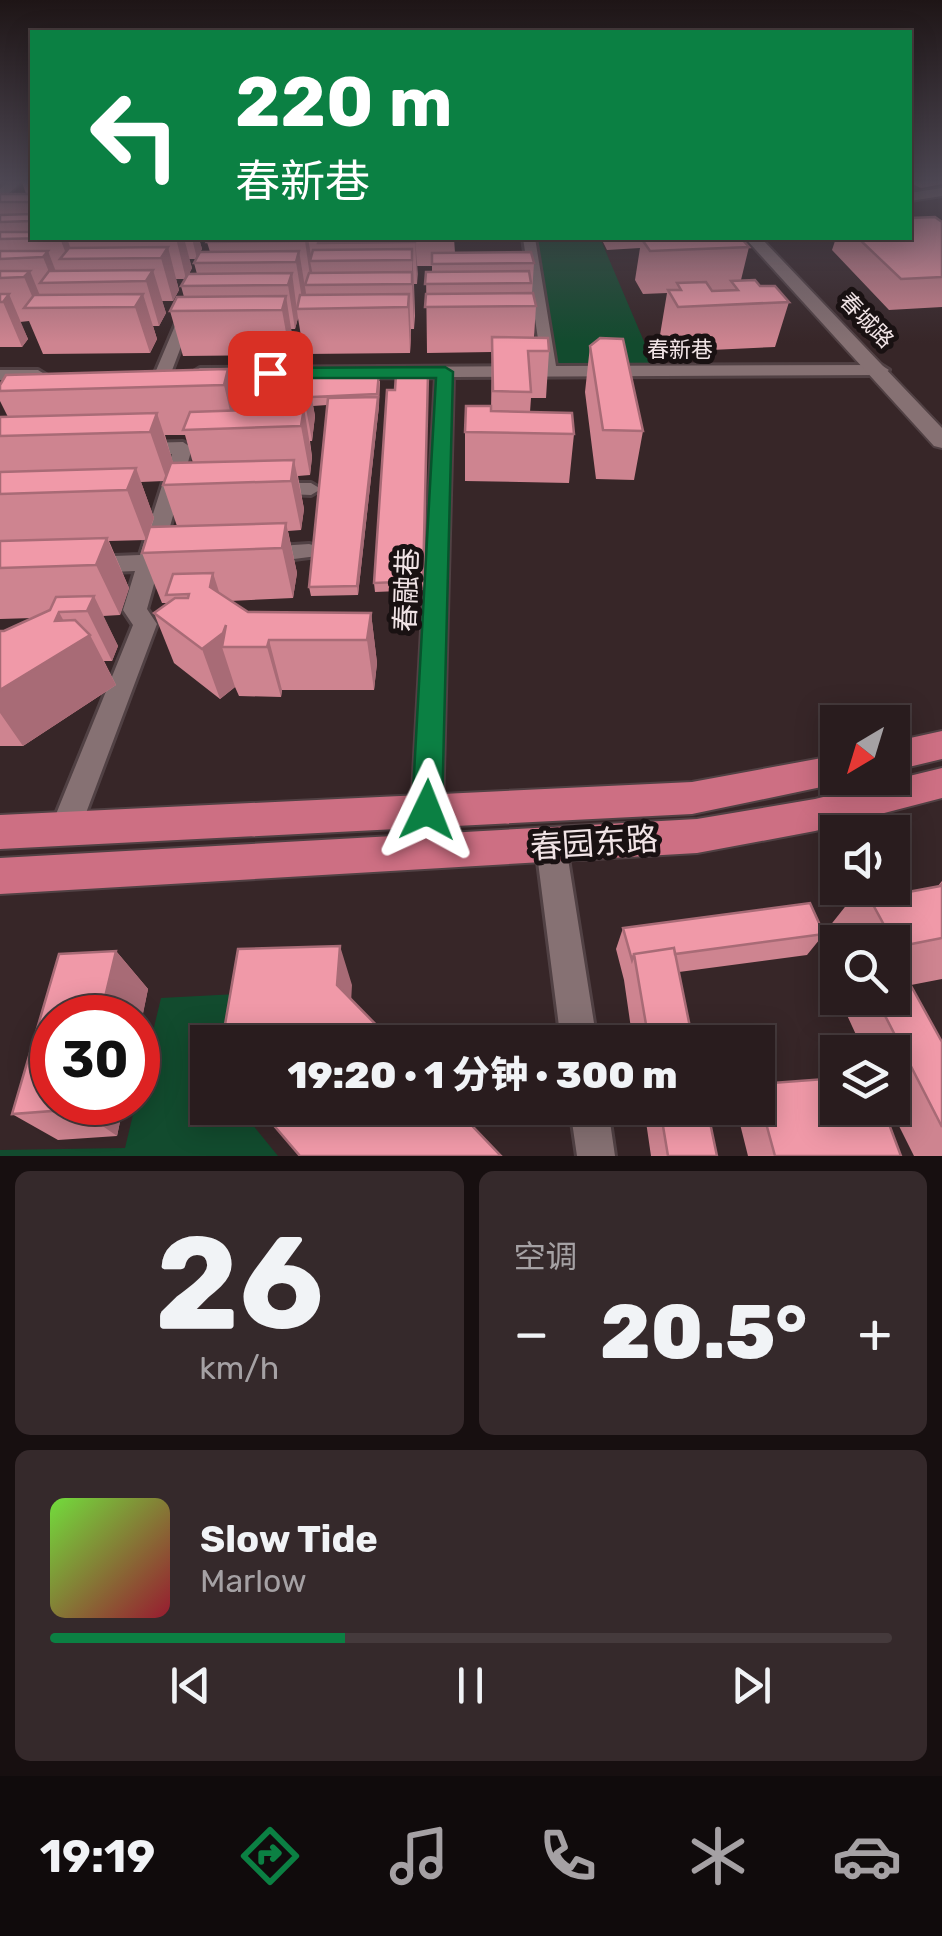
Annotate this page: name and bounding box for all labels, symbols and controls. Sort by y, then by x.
text: 220 m [235,61,453,144]
icon: left [70,70,200,200]
text: 春新巷 [235,155,370,208]
street label: 春城路 [834,287,899,353]
pin [228,331,313,416]
street label: 春新巷 [647,336,713,363]
icon: arrive [243,346,298,401]
street label: 春融巷 [389,547,424,633]
north arrow [820,705,910,795]
map controls [820,705,910,1125]
position arrow [375,758,479,862]
button: sound [820,815,910,905]
street label: 春园东路 [529,820,659,866]
button: search [820,925,910,1015]
speed limit sign: 30 [30,995,160,1125]
button: layers [820,1035,910,1125]
text: 19:20 · 1 分钟 · 300 m [287,1052,678,1098]
text: 26 [155,1206,324,1361]
text: 空调 [514,1238,578,1276]
text: 20.5° [600,1288,807,1377]
text: − [514,1301,549,1366]
text: + [858,1301,892,1366]
text: km/h [199,1349,279,1387]
text: Slow Tide [200,1516,378,1562]
text: Marlow [200,1562,307,1600]
icon: previous [163,1658,218,1713]
icon: pause [443,1658,498,1713]
icon: next [724,1658,779,1713]
icon: directions [235,1821,305,1891]
icon: music [384,1821,454,1891]
icon: phone [533,1821,603,1891]
icon: climate [683,1821,753,1891]
icon: car [832,1821,902,1891]
text: 19:19 [40,1830,155,1883]

